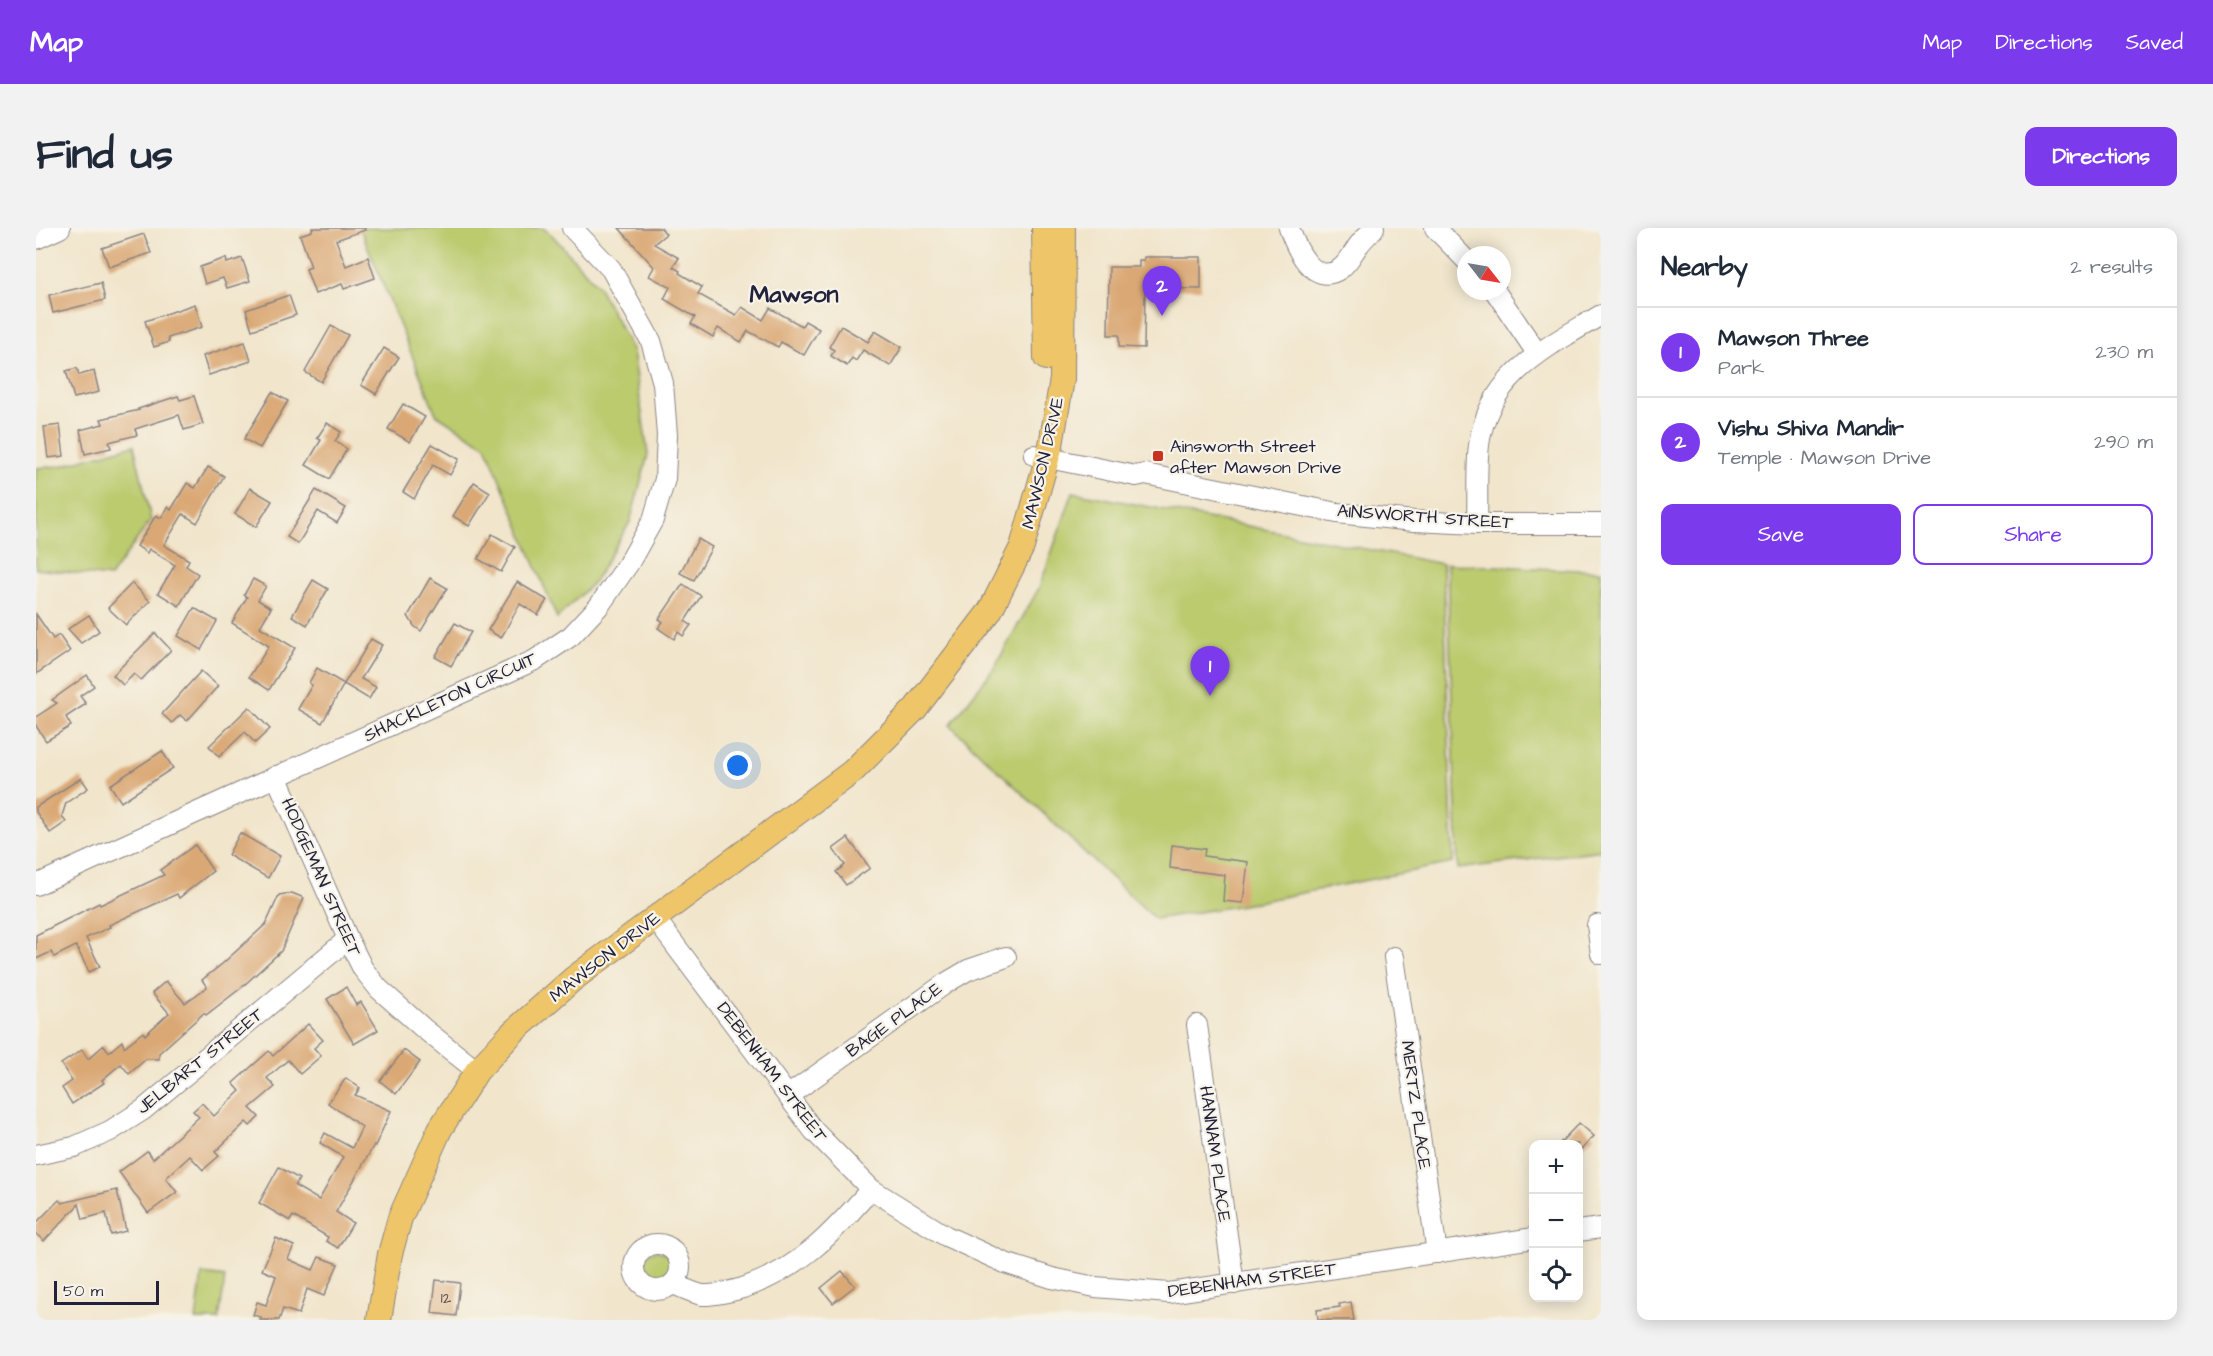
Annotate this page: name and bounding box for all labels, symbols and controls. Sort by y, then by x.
text: Map [30,23,83,62]
text: Map [1922,28,1962,57]
text: Directions [1995,28,2093,57]
text: Saved [2126,28,2183,57]
text: Find us [36,127,173,185]
button: Directions [2025,127,2177,186]
north arrow [1457,246,1511,300]
text: Nearby [1661,249,1748,285]
text: 2 results [2070,253,2153,281]
pin: 2 [1142,266,1182,316]
district label: Mawson [749,278,839,312]
text: Mawson Three [1718,323,1869,354]
text: 1 [1679,338,1682,366]
text: 230 m [2095,338,2153,366]
text: Park [1718,354,1764,382]
street label: MAWSON DRIVE [1016,394,1070,531]
text: Vishu Shiva Mandir [1718,413,1904,444]
text: 2 [1675,428,1686,456]
text: 290 m [2094,428,2153,456]
place label: Ainsworth Street after Mawson Drive [1170,434,1342,480]
text: Temple · Mawson Drive [1718,444,1931,472]
marker: Ainsworth Street after Mawson Drive [1151,449,1165,463]
street label: AINSWORTH STREET [1336,498,1515,536]
button: Save [1661,504,1901,565]
button: Share [1913,504,2153,565]
street label: SHACKLETON CIRCUIT [360,646,541,748]
pin: 1 [1190,646,1230,696]
your location [723,751,752,780]
street label: HODGEMAN STREET [275,794,367,961]
street label: MAWSON DRIVE [544,905,666,1008]
street label: BAGE PLACE [841,976,948,1063]
street label: DEBENHAM STREET [711,997,834,1148]
street label: JELBART STREET [131,1002,269,1120]
street label: MERTZ PLACE [1395,1039,1437,1171]
street label: HANNAM PLACE [1193,1084,1237,1224]
map controls [1529,1140,1583,1302]
button: + [1529,1140,1583,1194]
button: − [1529,1194,1583,1248]
button: locate [1529,1248,1583,1302]
street label: DEBENHAM STREET [1166,1256,1339,1304]
scale bar [54,1278,159,1306]
text: 50 m [63,1280,103,1302]
house number: 12 [441,1288,452,1309]

